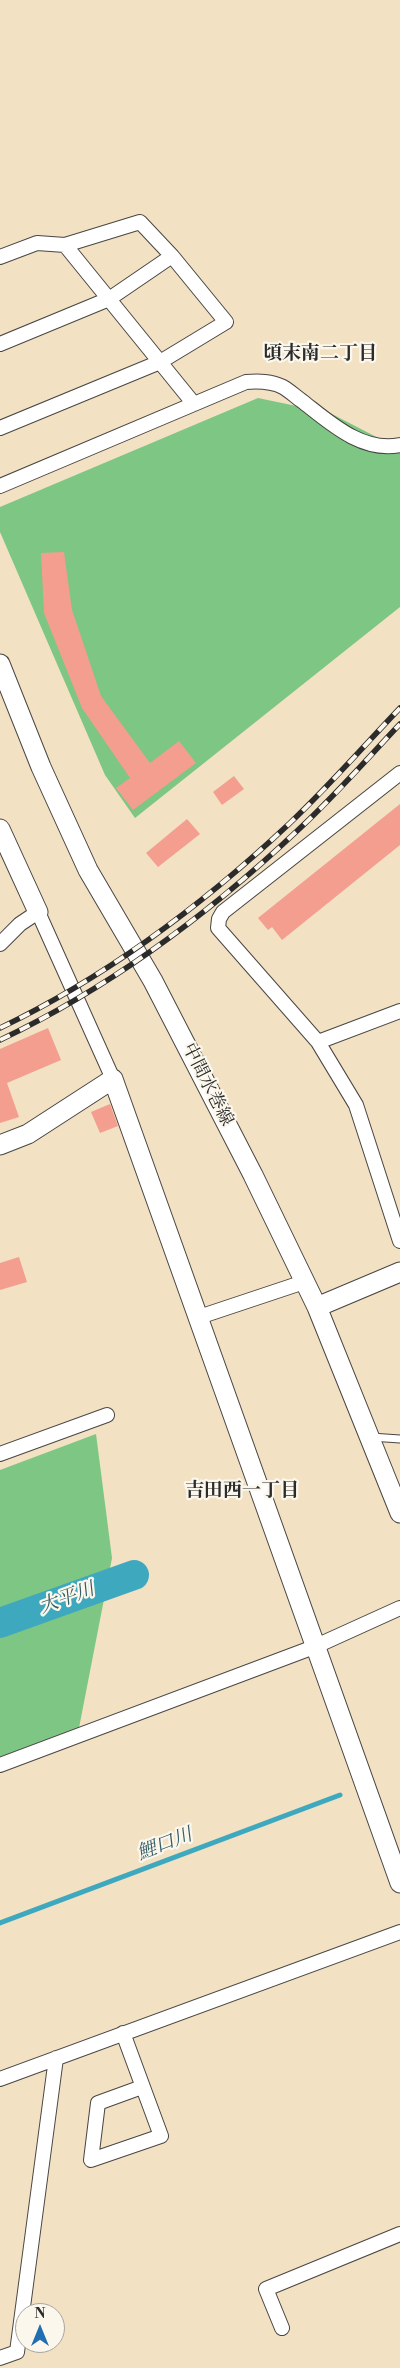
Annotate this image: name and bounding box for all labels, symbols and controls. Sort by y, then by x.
district label: 頃末南二丁目 [263,343,377,365]
street label: 中間水巻線 [177,1040,237,1130]
district label: 吉田西一丁目 [185,1480,299,1502]
water label: 大平川 [36,1579,98,1619]
water label: 鯉口川 [134,1824,196,1866]
north arrow [15,2303,65,2353]
text: N [34,2305,46,2323]

